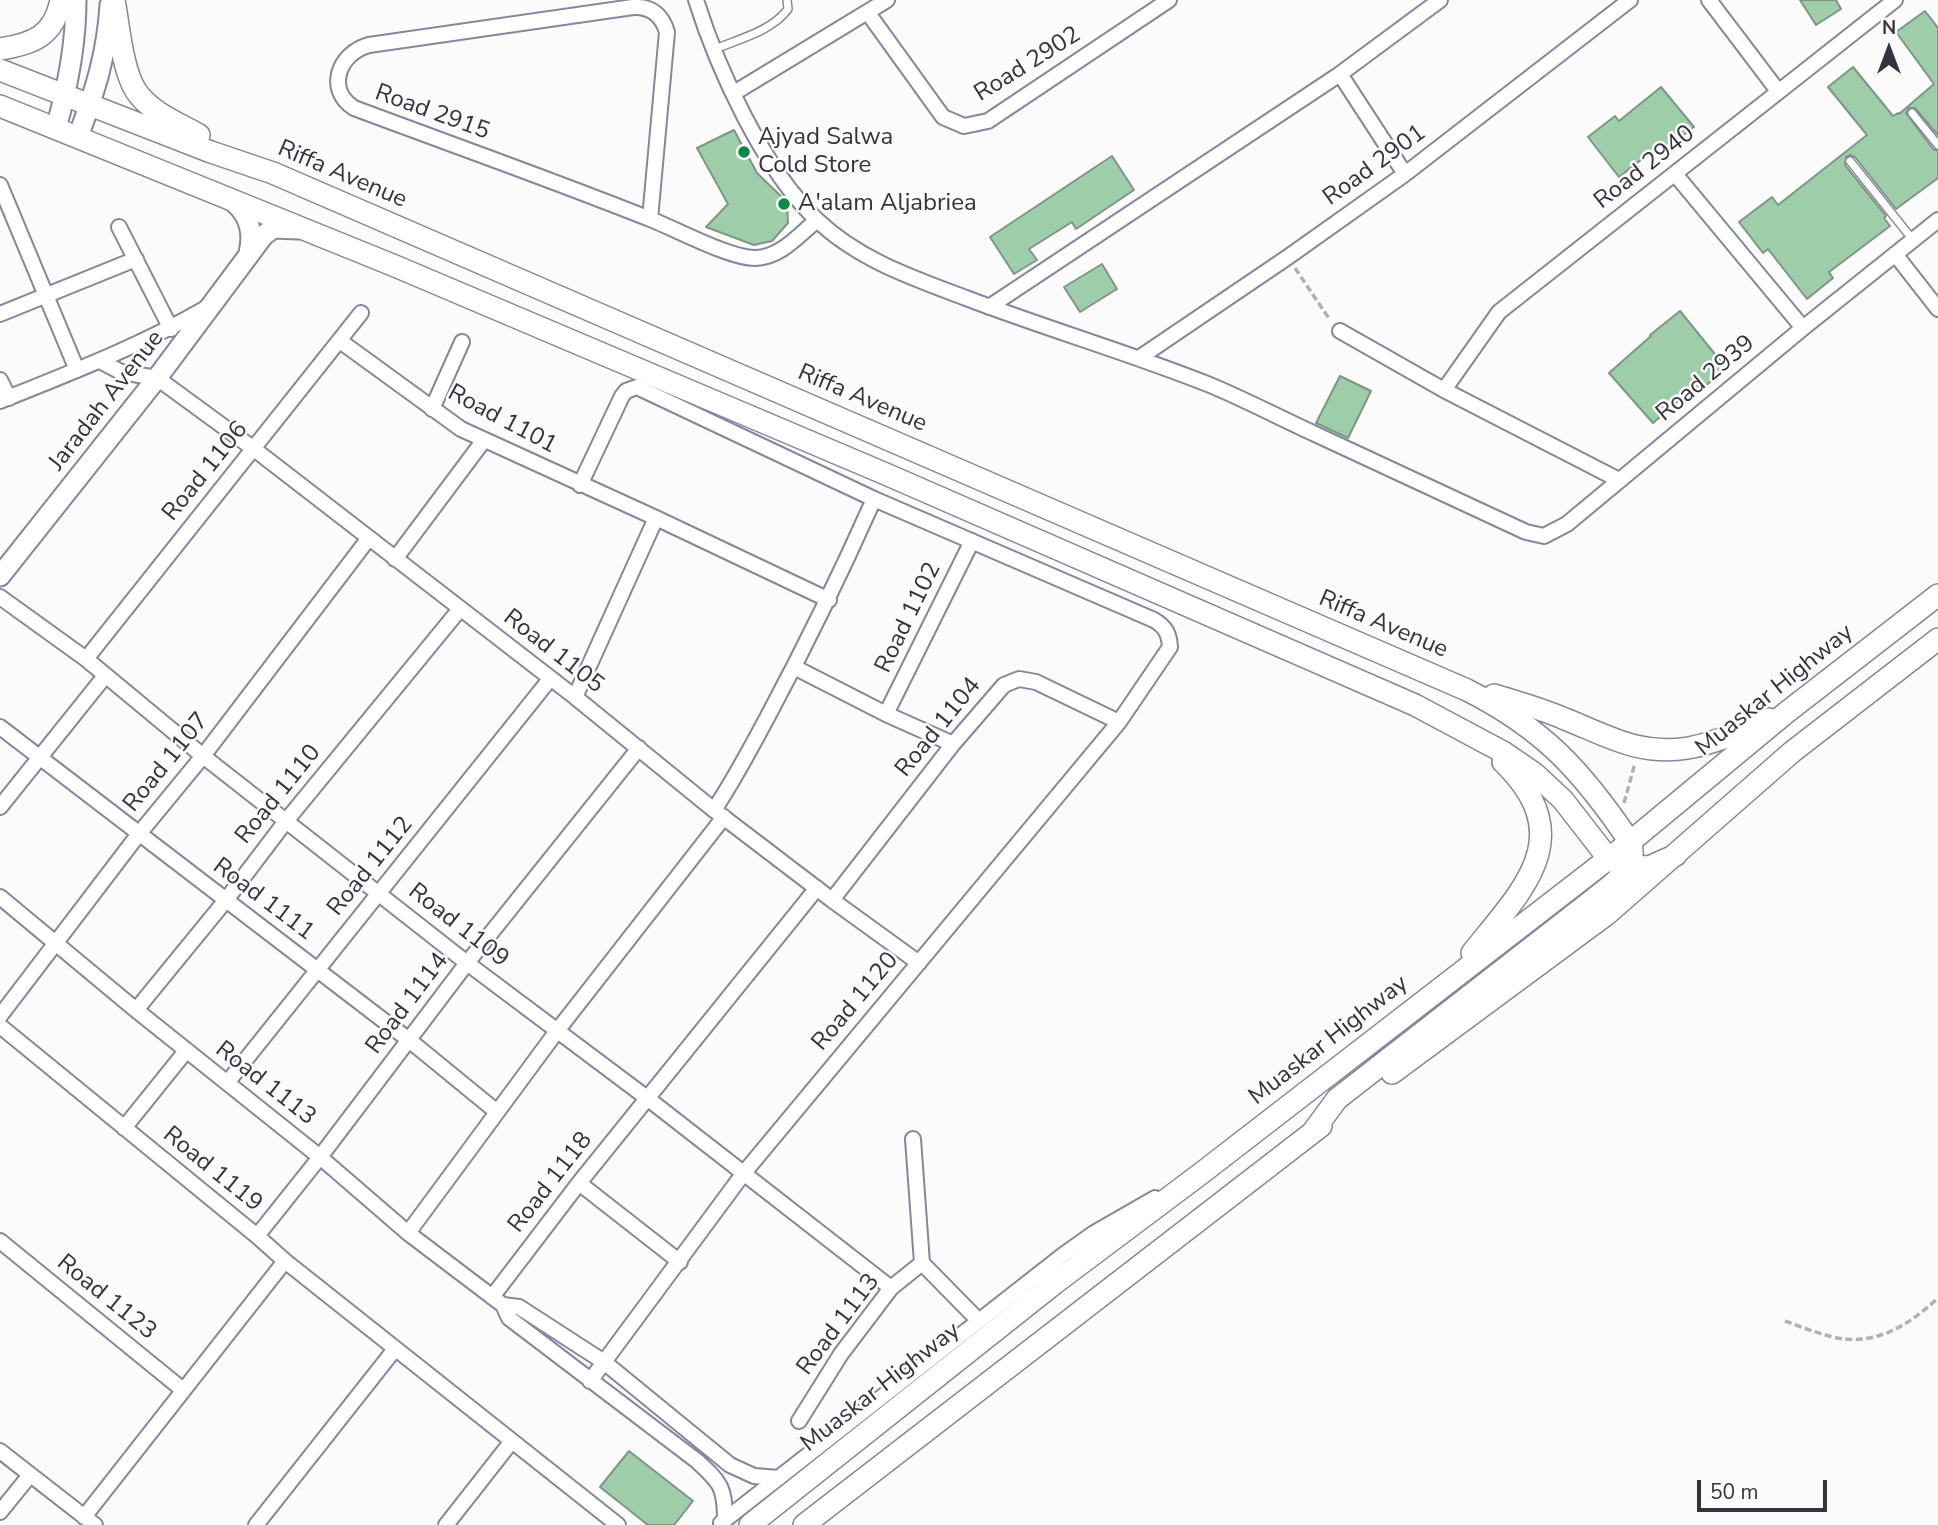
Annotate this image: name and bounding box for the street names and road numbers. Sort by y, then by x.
street label: Road 2902 [970,21,1086,109]
street label: Road 2915 [371,79,493,147]
street label: Road 2901 [1318,119,1432,213]
street label: Road 2940 [1589,120,1701,216]
street label: Riffa Avenue [273,135,411,215]
street label: Jaradah Avenue [43,325,171,477]
street label: Road 2939 [1651,330,1761,428]
street label: Riffa Avenue [793,359,931,439]
street label: Road 1101 [442,379,562,461]
street label: Road 1106 [157,416,255,528]
street label: Road 1102 [870,558,948,678]
street label: Riffa Avenue [1314,585,1452,665]
street label: Road 1105 [497,604,609,700]
street label: Muaskar Highway [1691,619,1859,763]
street label: Road 1104 [890,672,988,784]
street label: Road 1107 [118,707,216,819]
street label: Road 1110 [230,739,328,851]
street label: Road 1112 [322,811,420,923]
street label: Road 1111 [207,853,319,947]
street label: Road 1109 [402,878,514,974]
street label: Road 1120 [807,947,905,1057]
street label: Road 1114 [361,948,455,1060]
street label: Muaskar Highway [1244,970,1414,1112]
street label: Road 1113 [209,1036,321,1132]
street label: Road 1119 [156,1121,268,1219]
street label: Road 1118 [503,1127,599,1239]
street label: Road 1123 [50,1249,162,1347]
street label: Road 1113 [792,1269,886,1381]
street label: Muaskar Highway [796,1317,966,1459]

